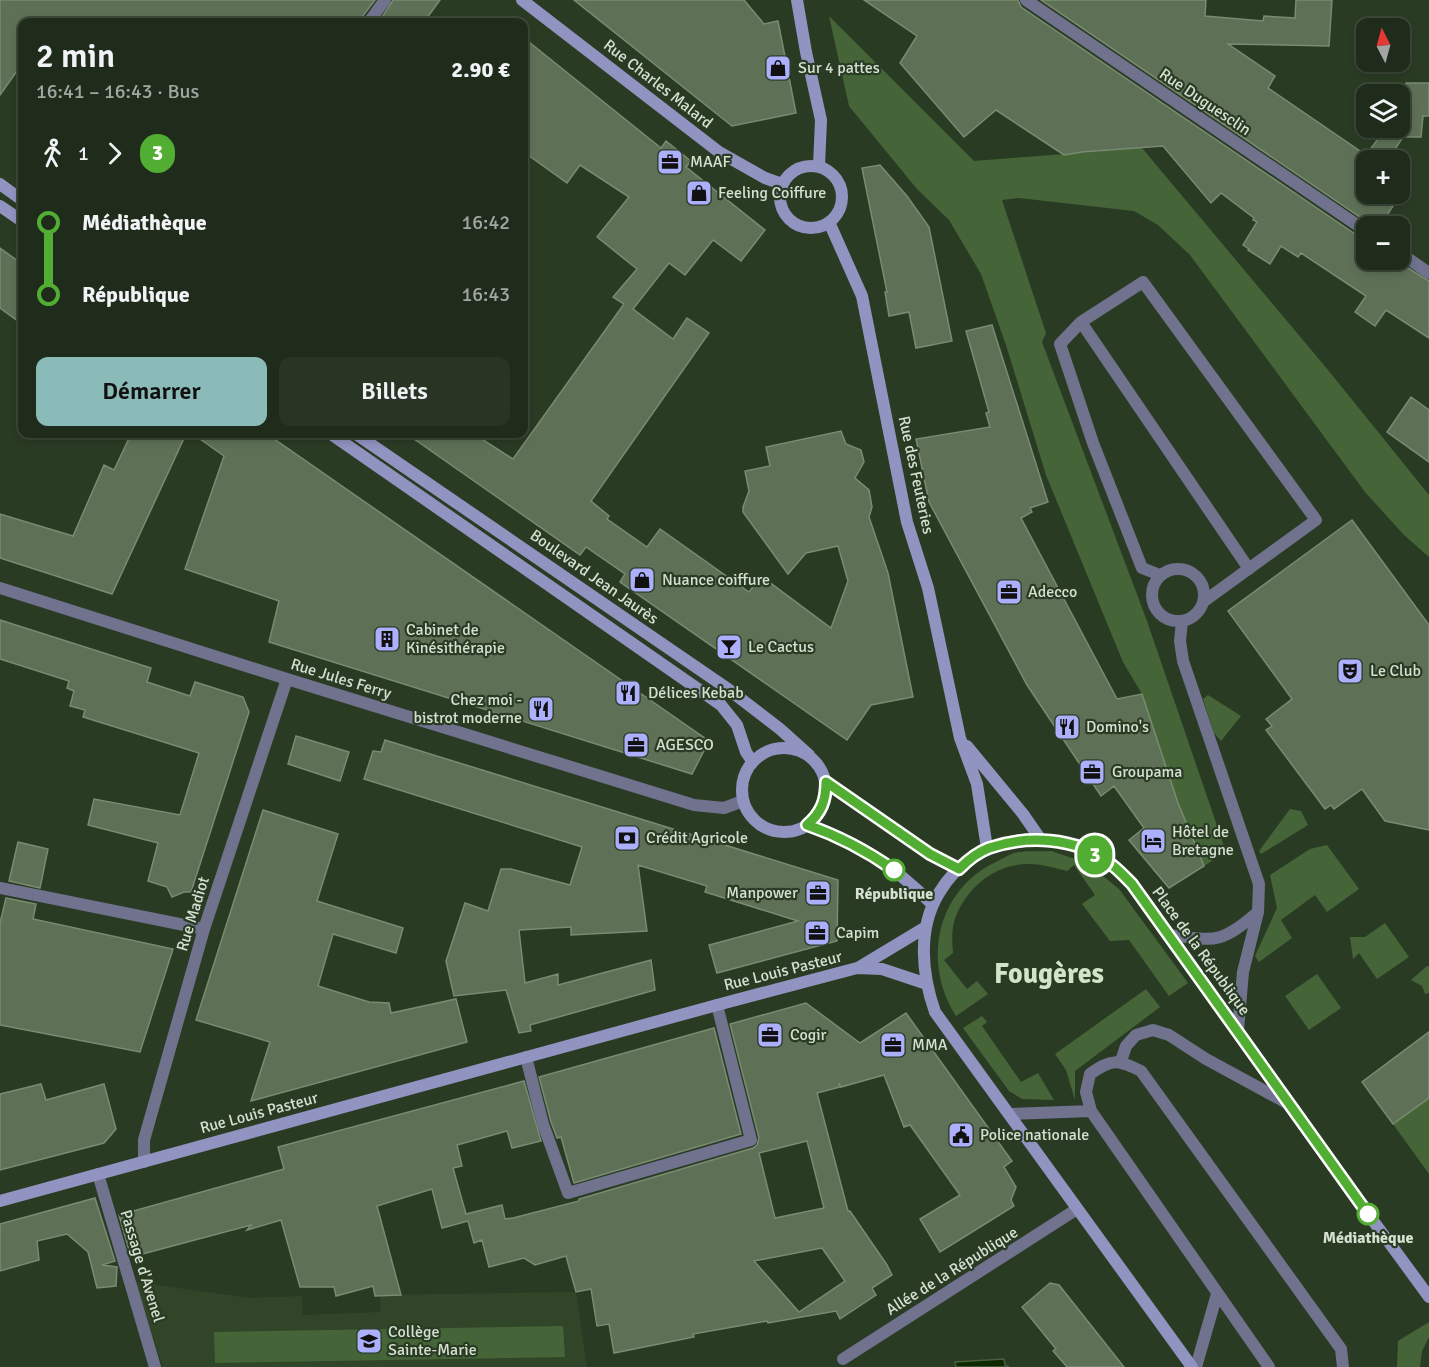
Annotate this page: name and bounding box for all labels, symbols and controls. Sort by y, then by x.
north arrow [1356,18,1410,72]
map controls [1356,18,1410,270]
street label: Rue Charles Malard [599,35,717,133]
text: 2 min [36,36,115,77]
shop icon: Sur 4 pattes [763,53,793,83]
text: 2.90 € [451,56,510,83]
place label: Sur 4 pattes [798,58,880,78]
street label: Rue Duguesclin [1155,64,1255,140]
text: 16:41 – 16:43 · Bus [36,79,199,104]
button: layers [1356,84,1410,138]
icon: walk [36,137,69,170]
icon: forward [98,137,131,170]
text: 3 [152,140,163,166]
text: 1 [78,141,89,166]
office icon: MAAF [655,147,685,177]
button: + [1356,150,1410,204]
place label: MAAF [690,152,731,172]
shop icon: Feeling Coiffure [684,178,714,208]
place label: Feeling Coiffure [718,183,826,203]
text: Médiathèque [82,209,207,236]
text: 16:42 [461,210,510,235]
button: − [1356,216,1410,270]
text: République [82,281,190,308]
text: 16:43 [461,282,510,307]
button: Démarrer [36,357,267,426]
button: Billets [279,357,510,426]
street label: Rue des Feuteries [894,414,938,536]
street label: Boulevard Jean Jaurès [526,525,662,629]
shop icon: Nuance coiffure [627,565,657,595]
place label: Nuance coiffure [662,570,770,590]
office icon: Adecco [994,577,1024,607]
place label: Adecco [1028,582,1077,602]
place label: Cabinet de Kinésithérapie [406,620,505,658]
building icon: Cabinet de Kinésithérapie [372,624,402,654]
bar icon: Le Cactus [714,632,744,662]
place label: Le Cactus [748,637,814,657]
street label: Rue Jules Ferry [288,654,394,704]
theatre icon: Le Club [1335,656,1365,686]
place label: Le Club [1370,661,1421,681]
restaurant icon: Délices Kebab [613,678,643,708]
place label: Délices Kebab [648,683,744,703]
place label: Chez moi - bistrot moderne [414,690,522,728]
restaurant icon: Chez moi - bistrot moderne [526,694,556,724]
restaurant icon: Domino's [1052,712,1082,742]
place label: Domino's [1086,717,1149,737]
office icon: AGESCO [621,730,651,760]
place label: AGESCO [656,735,714,755]
office icon: Groupama [1077,757,1107,787]
place label: Groupama [1112,762,1182,782]
place label: Hôtel de Bretagne [1172,822,1234,860]
bank icon: Crédit Agricole [612,823,642,853]
hotel icon: Hôtel de Bretagne [1138,826,1168,856]
place label: Crédit Agricole [646,828,748,848]
line badge: 3 [1076,836,1114,874]
text: 3 [1089,842,1101,868]
marker: République [883,859,905,881]
street label: Rue Madiot [172,874,214,954]
office icon: Manpower [803,878,833,908]
place label: Manpower [726,883,798,903]
street label: Place de la République [1148,883,1254,1019]
place label: République [855,884,933,904]
office icon: Capim [802,918,832,948]
place label: Capim [836,923,879,943]
street label: Rue Louis Pasteur [722,947,844,995]
district label: Fougères [994,957,1104,991]
office icon: Cogir [755,1020,785,1050]
place label: Cogir [790,1025,827,1045]
office icon: MMA [878,1030,908,1060]
place label: MMA [912,1035,948,1055]
street label: Rue Louis Pasteur [198,1088,320,1138]
public building icon: Police nationale [946,1120,976,1150]
place label: Police nationale [980,1125,1089,1145]
marker: Médiathèque [1357,1203,1379,1225]
street label: Passage d'Avenel [115,1207,169,1325]
street label: Allée de la République [882,1222,1022,1320]
place label: Médiathèque [1323,1228,1413,1248]
place label: Collège Sainte-Marie [388,1322,477,1360]
school or university icon: Collège Sainte-Marie [354,1326,384,1356]

